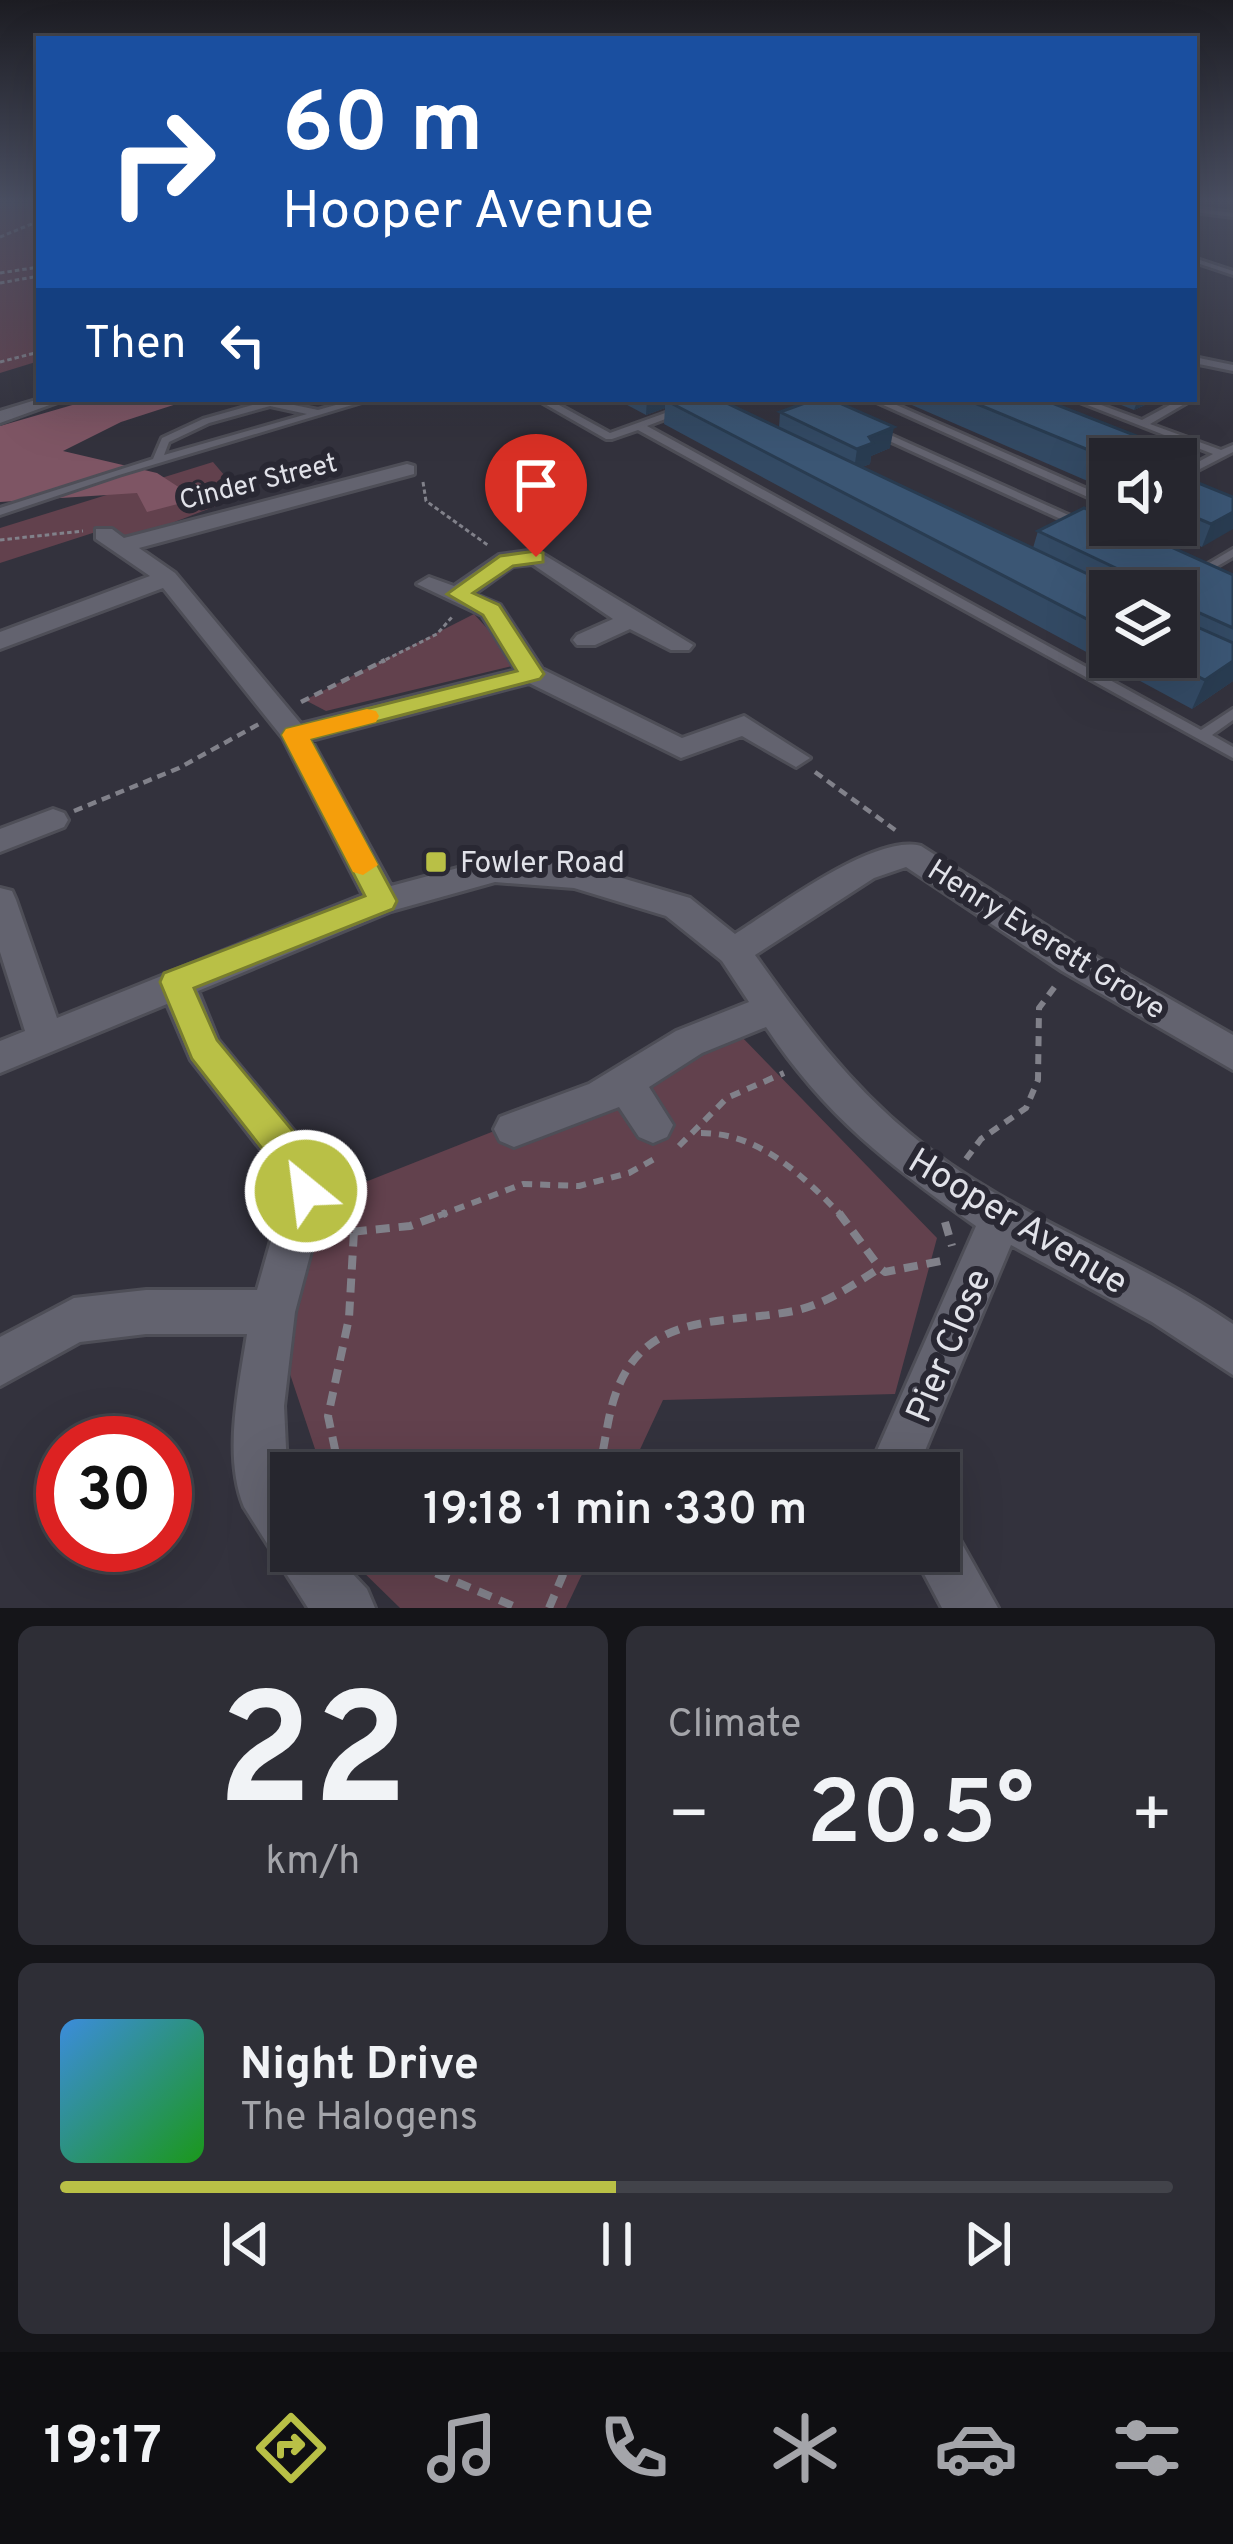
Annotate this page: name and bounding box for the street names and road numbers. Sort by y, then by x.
street label: Cinder Street [176,447,341,519]
street label: Henry Everett Grove [920,853,1171,1029]
street label: Hooper Avenue [899,1140,1135,1307]
street label: Pier Close [898,1263,1004,1430]

